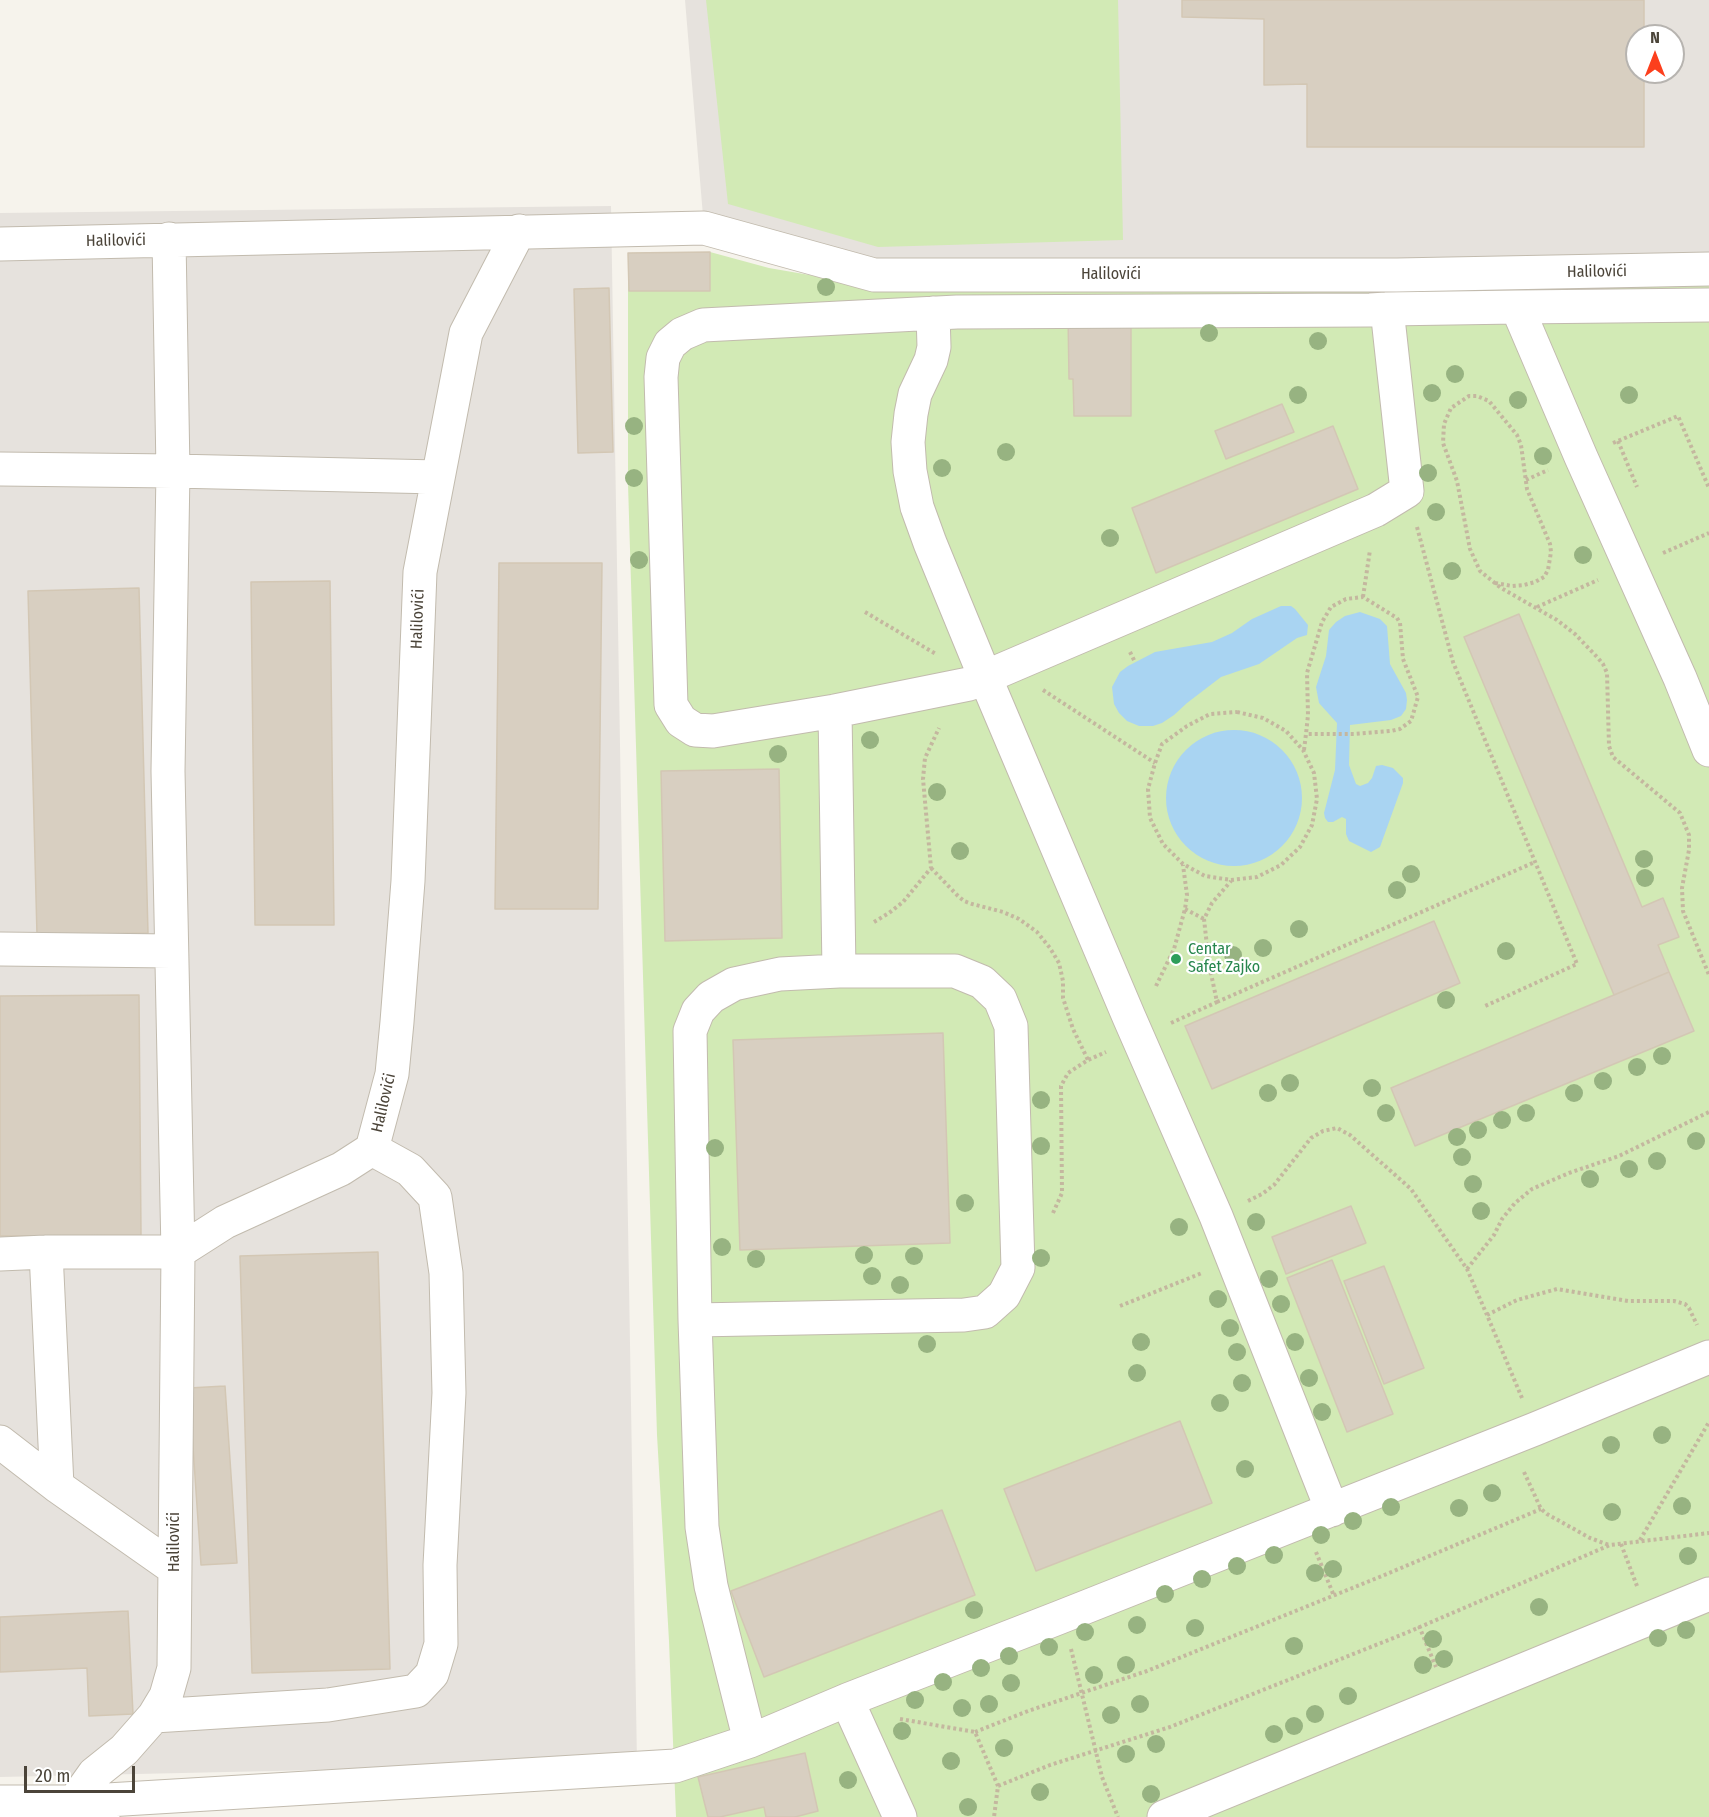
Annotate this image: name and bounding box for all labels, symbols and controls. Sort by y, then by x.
north arrow [1625,24,1685,84]
text: N [1650,28,1660,47]
street label: Halilovići [86,231,146,251]
street label: Halilovići [1567,262,1627,282]
street label: Halilovići [1081,265,1141,285]
street label: Halilovići [407,589,429,649]
place label: Centar Safet Zajko [1188,940,1260,978]
marker: Centar Safet Zajko [1169,952,1183,966]
street label: Halilovići [368,1072,400,1134]
street label: Halilovići [165,1512,185,1572]
scale bar [27,1754,138,1792]
text: 20 m [35,1765,70,1787]

